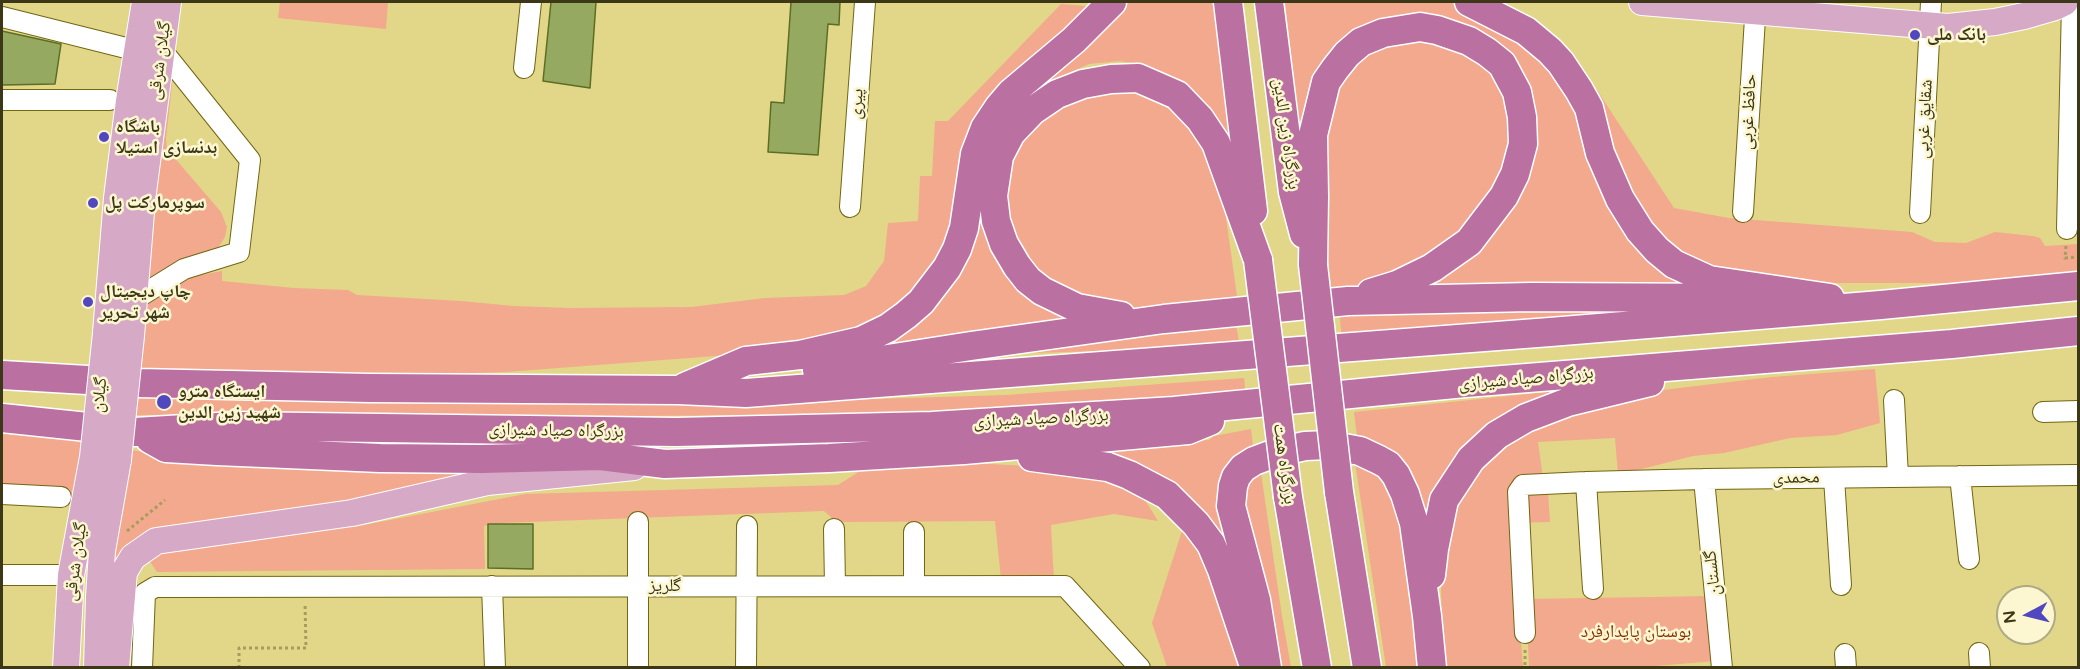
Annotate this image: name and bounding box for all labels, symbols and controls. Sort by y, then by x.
street label: گیلان شرقی [144,20,176,102]
place label: بانک ملی [1927,24,1986,46]
marker: بانک ملی [1908,28,1922,42]
street label: حافظ غربی [1736,74,1762,150]
street label: بزرگراه زین الدین [1268,77,1304,191]
street label: شقایق غربی [1912,79,1938,159]
street label: پیری [845,88,869,120]
place label: باشگاه بدنسازی استیلا [116,116,217,158]
marker: باشگاه بدنسازی استیلا [97,130,111,144]
place label: سوپرمارکت پل [105,192,205,214]
marker: سوپرمارکت پل [86,196,100,210]
place label: چاپ دیجیتال شهر تحریر [100,281,191,324]
marker: چاپ دیجیتال شهر تحریر [81,295,95,309]
street label: بزرگراه صیاد شیرازی [1458,362,1594,396]
street label: گیلان [87,376,113,414]
place label: ایستگاه مترو شهید زین الدین [178,381,281,424]
marker: ایستگاه مترو شهید زین الدین [155,393,173,411]
street label: بزرگراه صیاد شیرازی [973,405,1109,433]
street label: بزرگراه صیاد شیرازی [488,419,624,443]
street label: بزرگراه همت [1268,422,1300,506]
street label: محمدی [1772,467,1820,489]
street label: گیلان شرقی [60,521,92,603]
street label: گلستان [1700,549,1726,597]
street label: گلریز [649,575,681,597]
north arrow [1996,585,2056,645]
text: N [1999,609,2021,625]
park label: بوستان پایدارفرد [1581,621,1691,643]

